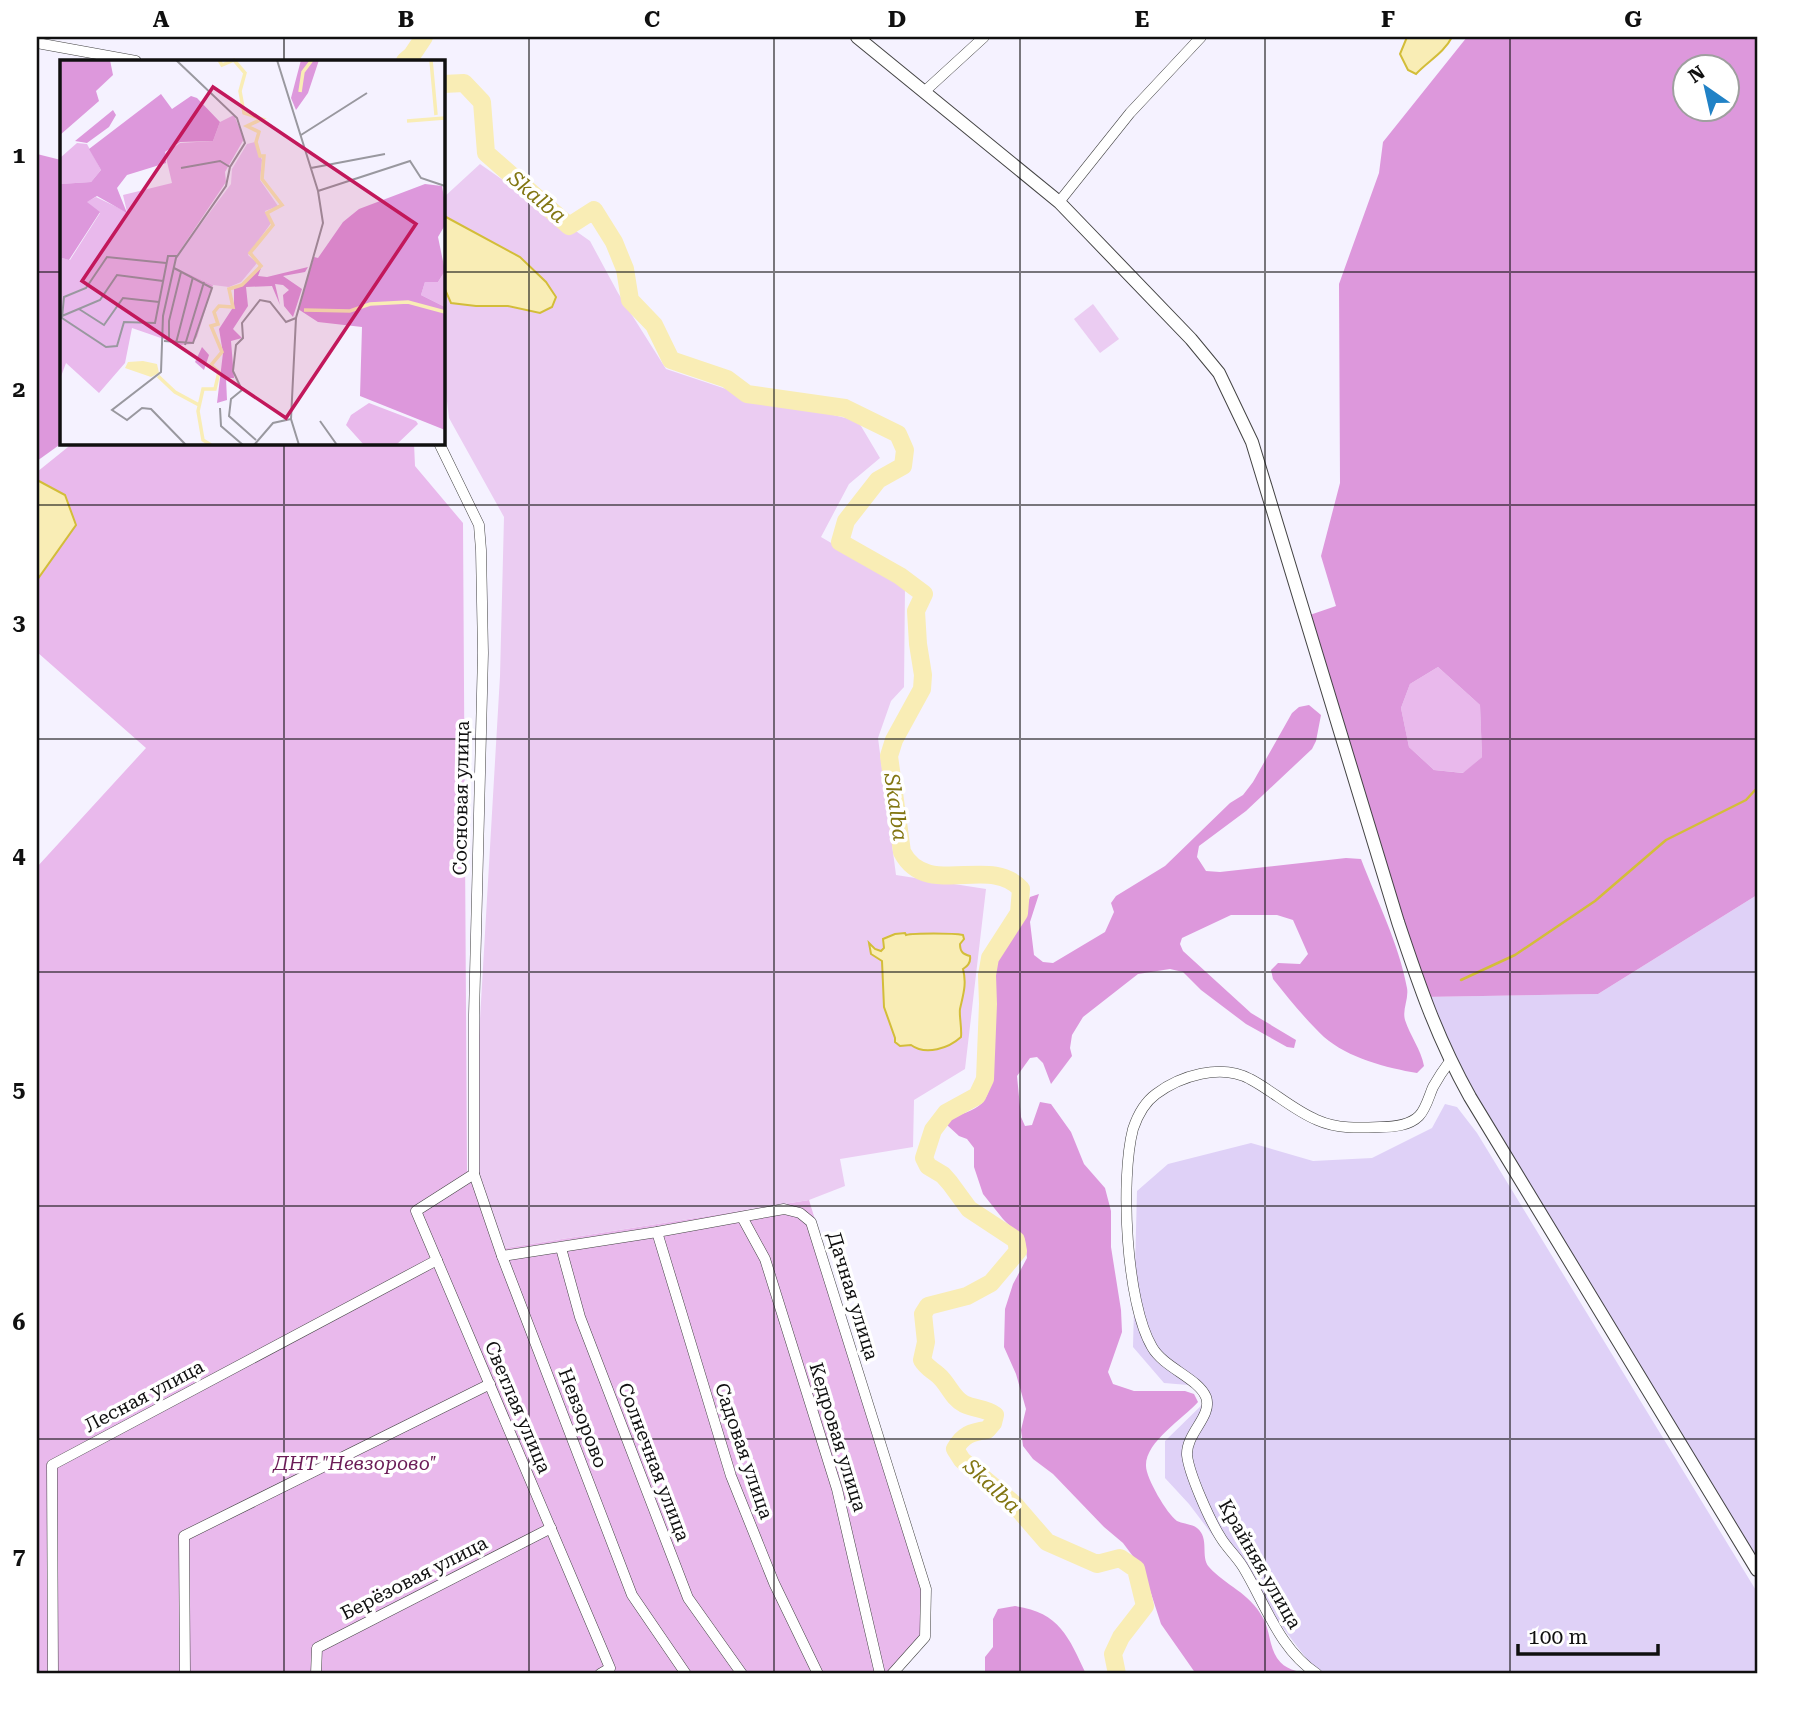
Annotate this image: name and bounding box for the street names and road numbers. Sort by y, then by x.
street label: Сосновая улица [448,720,474,876]
street label: Дачная улица [823,1229,884,1364]
street label: Светлая улица [480,1337,556,1477]
street label: Лесная улица [80,1354,208,1437]
street label: Кедровая улица [804,1360,872,1515]
street label: Невзорово [553,1365,613,1471]
street label: Солнечная улица [613,1380,695,1545]
street label: Садовая улица [710,1380,778,1523]
street label: Крайняя улица [1214,1495,1307,1633]
street label: Берёзовая улица [337,1531,492,1625]

